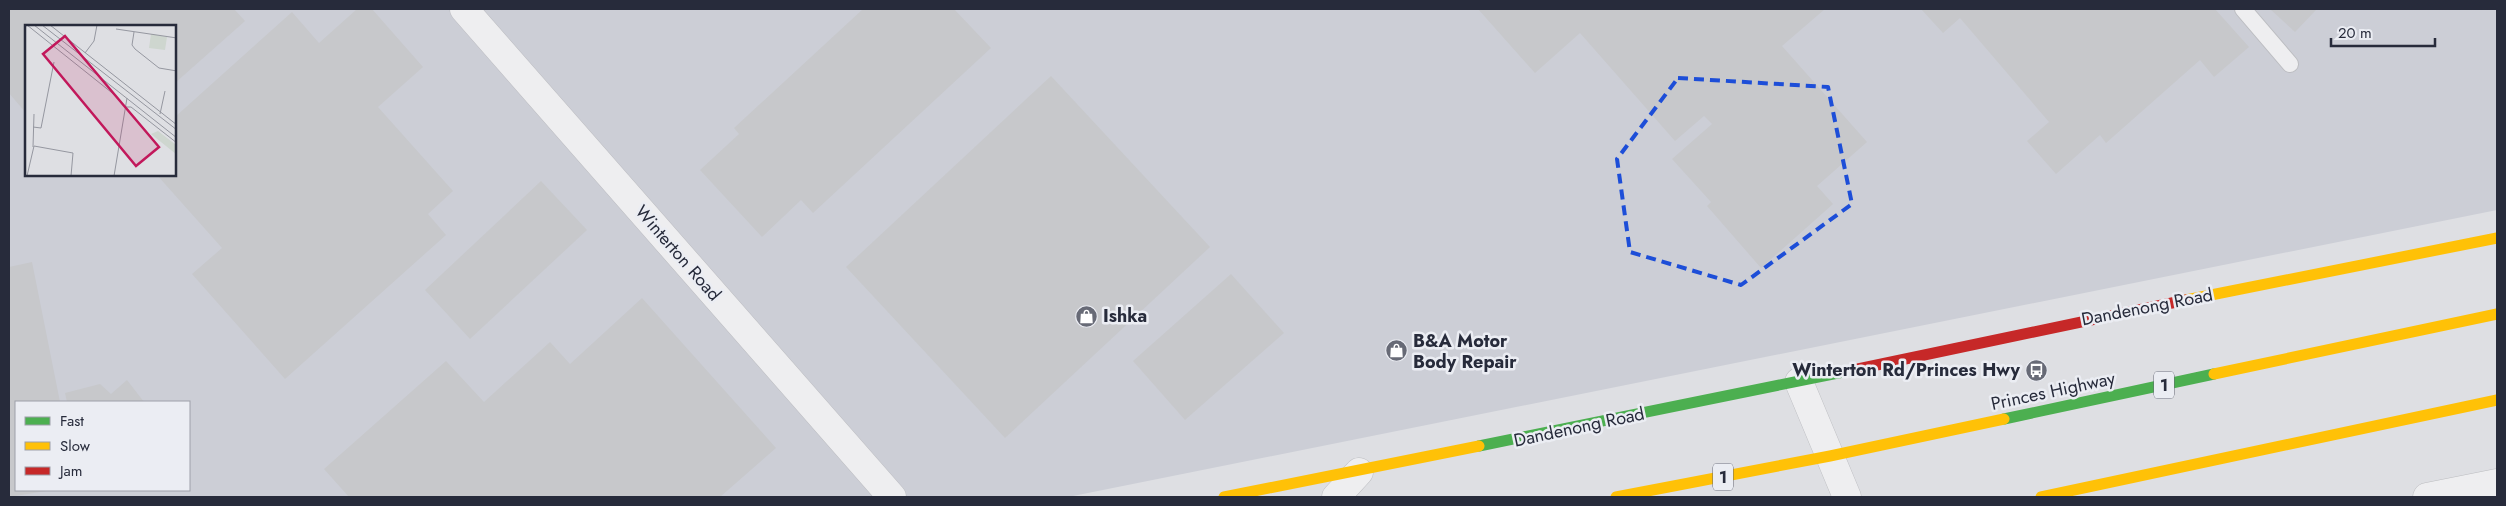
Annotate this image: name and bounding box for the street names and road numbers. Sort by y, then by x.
street label: Winterton Road [629,199,727,307]
street label: Dandenong Road [2079,282,2215,332]
street label: Princes Highway [1989,365,2118,417]
road number: 1 [2154,372,2174,398]
street label: Dandenong Road [1511,400,1647,454]
road number: 1 [1713,464,1733,491]

